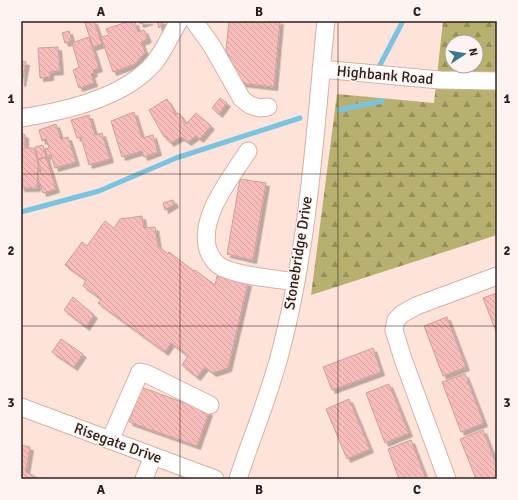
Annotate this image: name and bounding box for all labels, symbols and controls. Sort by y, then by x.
text: A [97,4,106,20]
text: B [255,4,263,20]
text: C [413,4,421,20]
north arrow [444,34,484,74]
text: N [466,47,480,57]
street label: Highbank Road [336,62,434,88]
text: 1 [7,91,15,107]
text: 1 [503,91,511,107]
street label: Stonebridge Drive [280,195,316,311]
text: 2 [7,243,15,259]
text: 2 [503,243,511,259]
text: 3 [7,395,15,411]
text: 3 [503,395,511,411]
street label: Risegate Drive [72,419,164,467]
text: A [97,482,106,498]
text: B [255,482,263,498]
text: C [413,482,421,498]

